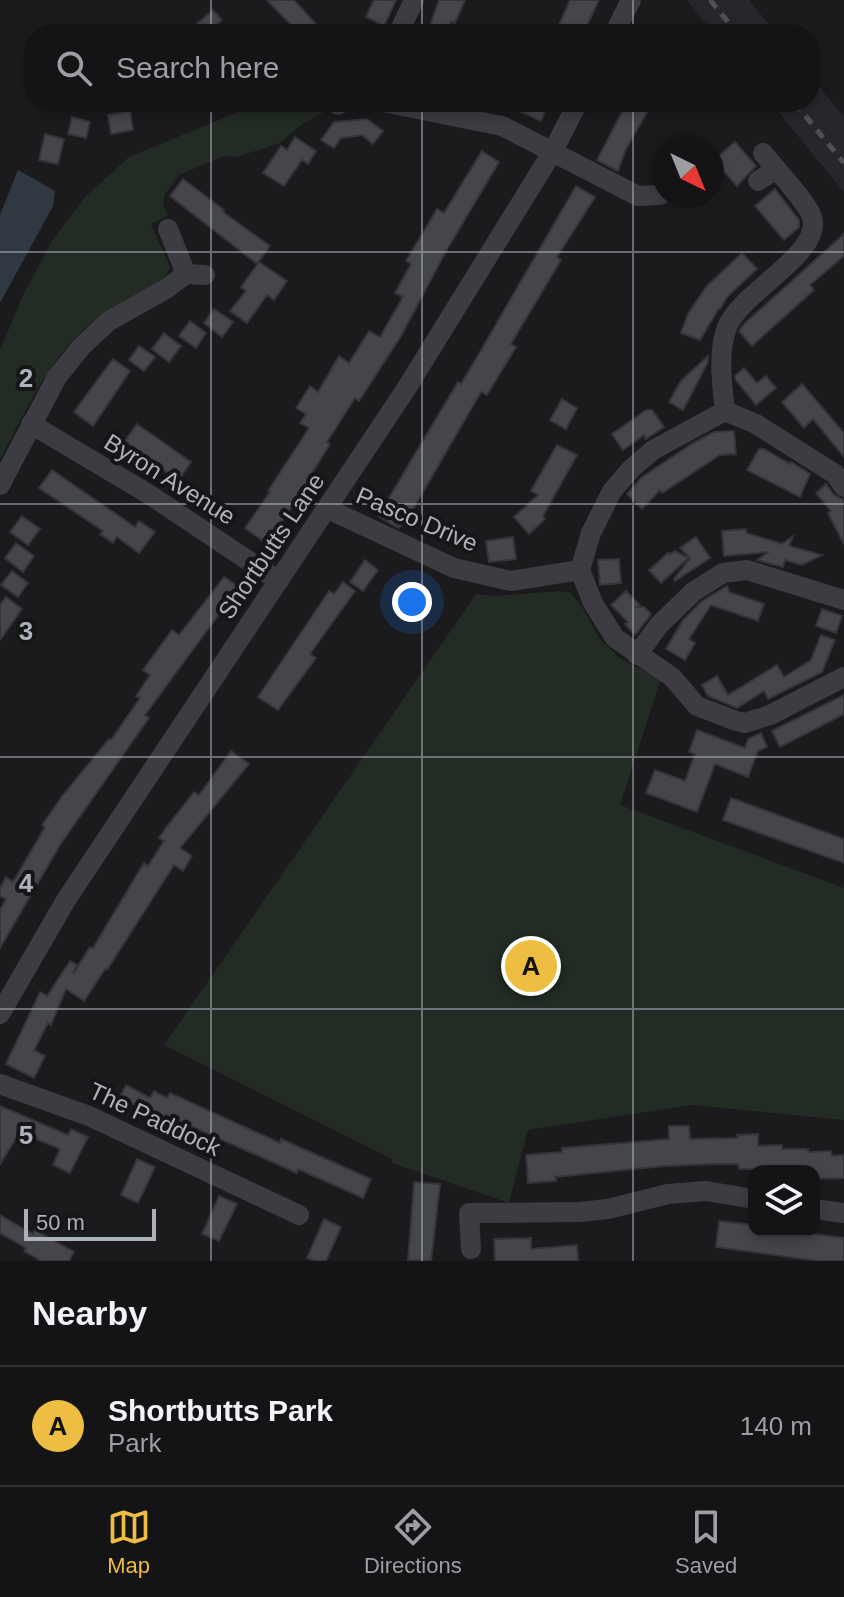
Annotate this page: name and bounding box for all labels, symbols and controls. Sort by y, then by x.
search box [24,24,820,112]
icon: search [52,46,96,90]
text: Search here [116,51,279,84]
north arrow [652,136,724,208]
text: 2 [19,363,33,393]
street label: Byron Avenue [100,428,240,530]
street label: Shortbutts Lane [212,468,330,624]
street label: Pasco Drive [352,481,482,557]
your location [392,582,432,622]
text: 3 [19,616,33,646]
text: 4 [19,868,34,898]
pin: A [505,936,557,996]
street label: The Paddock [85,1077,226,1162]
text: 5 [19,1120,33,1150]
map controls [748,1165,820,1237]
button: layers [748,1165,820,1237]
scale bar [24,1205,156,1241]
text: 50 m [36,1210,85,1235]
text: Nearby [32,1294,147,1332]
text: Shortbutts Park [108,1394,333,1427]
text: A [49,1411,67,1441]
text: 140 m [740,1411,812,1441]
text: Park [108,1428,161,1458]
tab: Map [107,1505,151,1579]
tab: Directions [364,1505,462,1579]
tab: Saved [675,1505,737,1579]

